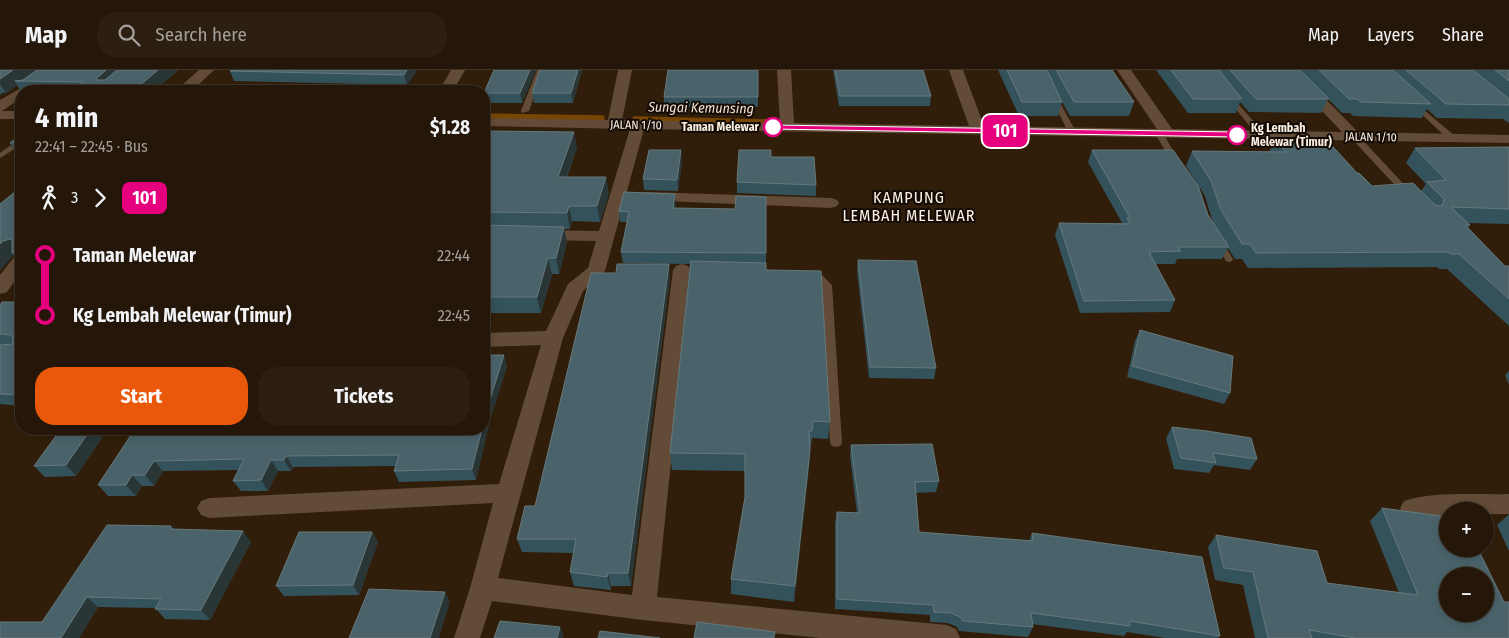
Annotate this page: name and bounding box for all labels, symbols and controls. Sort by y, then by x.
search box [97,12,447,57]
text: Map [25,21,67,49]
icon: search [115,21,143,49]
text: Search here [155,23,247,46]
text: Map [1308,24,1339,46]
text: Layers [1367,24,1414,46]
text: Share [1442,24,1484,46]
water label: Sungai Kemunsing [647,99,754,117]
text: 4 min [35,101,99,134]
line badge: 101 [976,115,1034,147]
text: $1.28 [430,116,470,139]
marker: Taman Melewar [763,117,783,137]
street label: JALAN 1/10 [610,118,662,132]
place label: Taman Melewar [681,120,760,134]
text: 101 [993,120,1017,142]
place label: Kg Lembah Melewar (Timur) [1251,121,1332,149]
marker: Kg Lembah Melewar (Timur) [1227,125,1247,145]
street label: JALAN 1/10 [1345,130,1397,144]
text: 22:41 – 22:45 · Bus [35,137,148,156]
icon: walk [35,184,63,212]
icon: forward [86,184,114,212]
text: 101 [132,187,157,209]
text: 3 [71,188,78,207]
district label: KAMPUNG LEMBAH MELEWAR [842,188,976,225]
text: Taman Melewar [73,244,196,267]
text: 22:44 [437,246,470,265]
text: Kg Lembah Melewar (Timur) [73,304,291,327]
text: 22:45 [438,306,470,325]
button: Start [35,367,248,425]
button: Tickets [258,367,470,425]
map controls [1439,502,1494,622]
button: + [1439,502,1494,557]
button: − [1439,567,1494,622]

